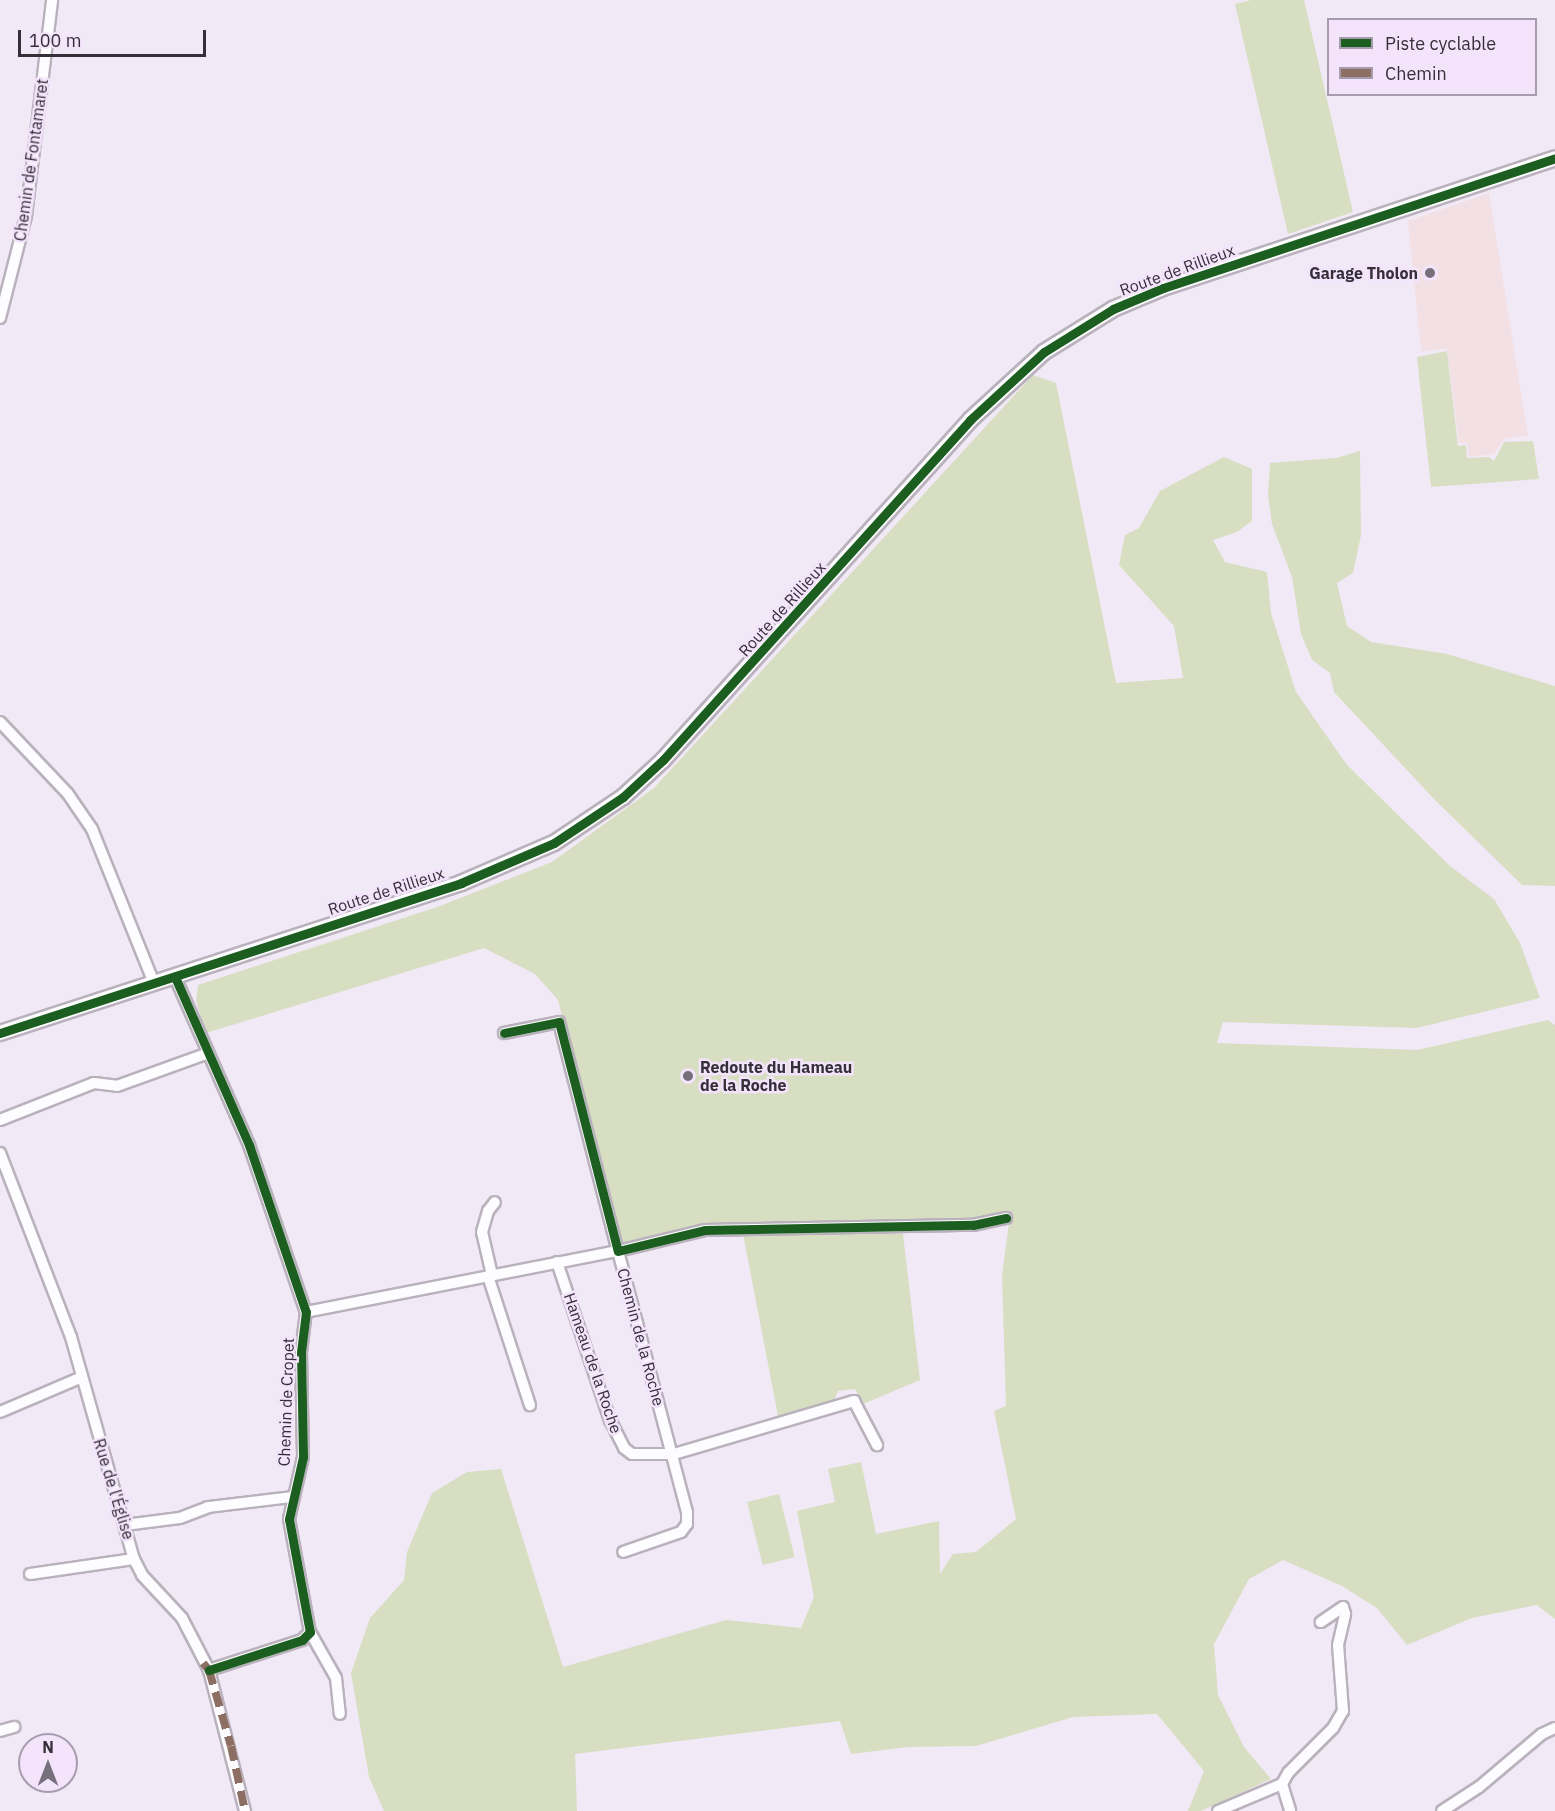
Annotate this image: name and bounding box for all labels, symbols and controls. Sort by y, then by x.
scale bar [21,18,208,56]
legend [1327,18,1537,96]
text: 100 m [29,29,81,52]
text: Piste cyclable [1385,32,1496,55]
text: Chemin [1385,62,1447,85]
street label: Chemin de Fontamaret [10,77,52,243]
street label: Route de Rillieux [1117,240,1237,300]
place label: Garage Tholon [1309,263,1418,283]
marker: Garage Tholon [1423,266,1437,280]
street label: Route de Rillieux [734,558,830,660]
street label: Route de Rillieux [326,863,446,919]
place label: Redoute du Hameau de la Roche [700,1057,852,1095]
marker: Redoute du Hameau de la Roche [681,1069,695,1083]
street label: Chemin de la Roche [613,1266,669,1408]
street label: Hameau de la Roche [560,1290,626,1436]
street label: Chemin de Cropet [274,1337,298,1467]
street label: Rue de l'Église [90,1436,138,1542]
north arrow [18,1733,78,1793]
text: N [42,1737,54,1757]

